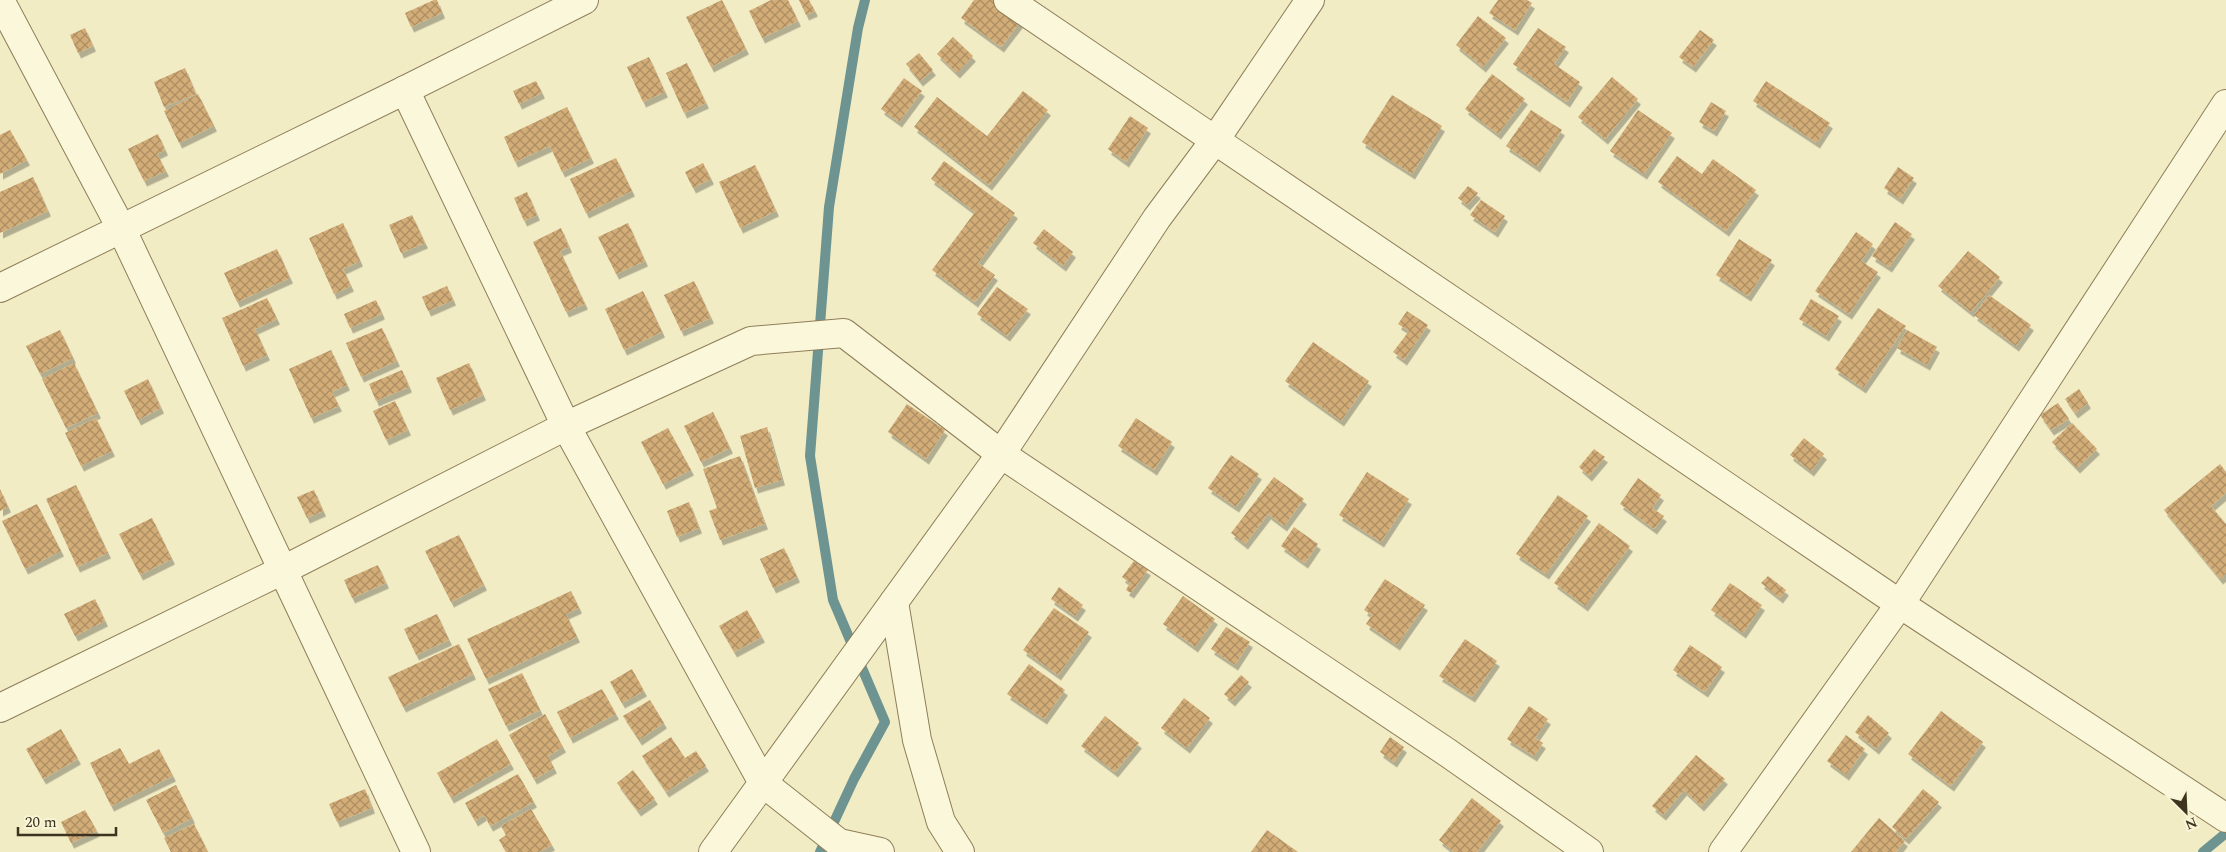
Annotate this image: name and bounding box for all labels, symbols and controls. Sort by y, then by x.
north arrow [2161,787,2211,837]
scale bar [18,804,115,836]
text: 20 m [25,811,57,834]
text: N [2182,812,2201,835]

